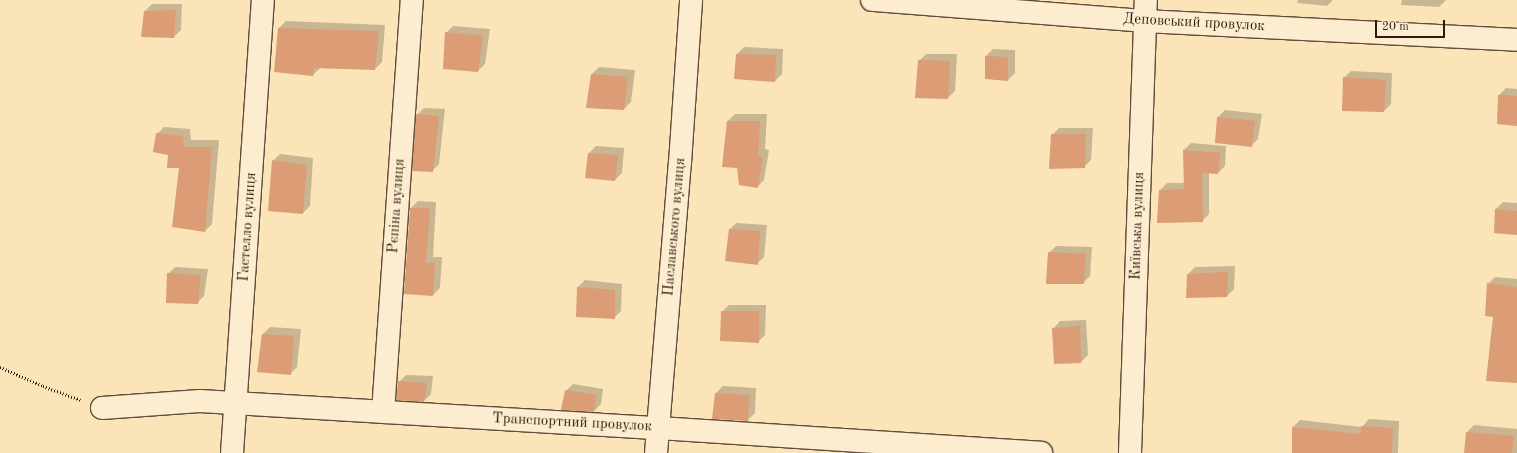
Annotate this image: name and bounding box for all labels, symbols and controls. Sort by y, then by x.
street label: Деповський провулок [1123,10,1265,36]
scale bar [1377,12,1447,38]
text: 20 m [1382,21,1409,33]
street label: Паславського вулиця [660,157,690,297]
street label: Рєпіна вулиця [385,158,409,254]
street label: Гастелло вулиця [235,172,261,282]
street label: Київська вулиця [1127,172,1149,280]
street label: Транспортний провулок [492,410,652,436]

